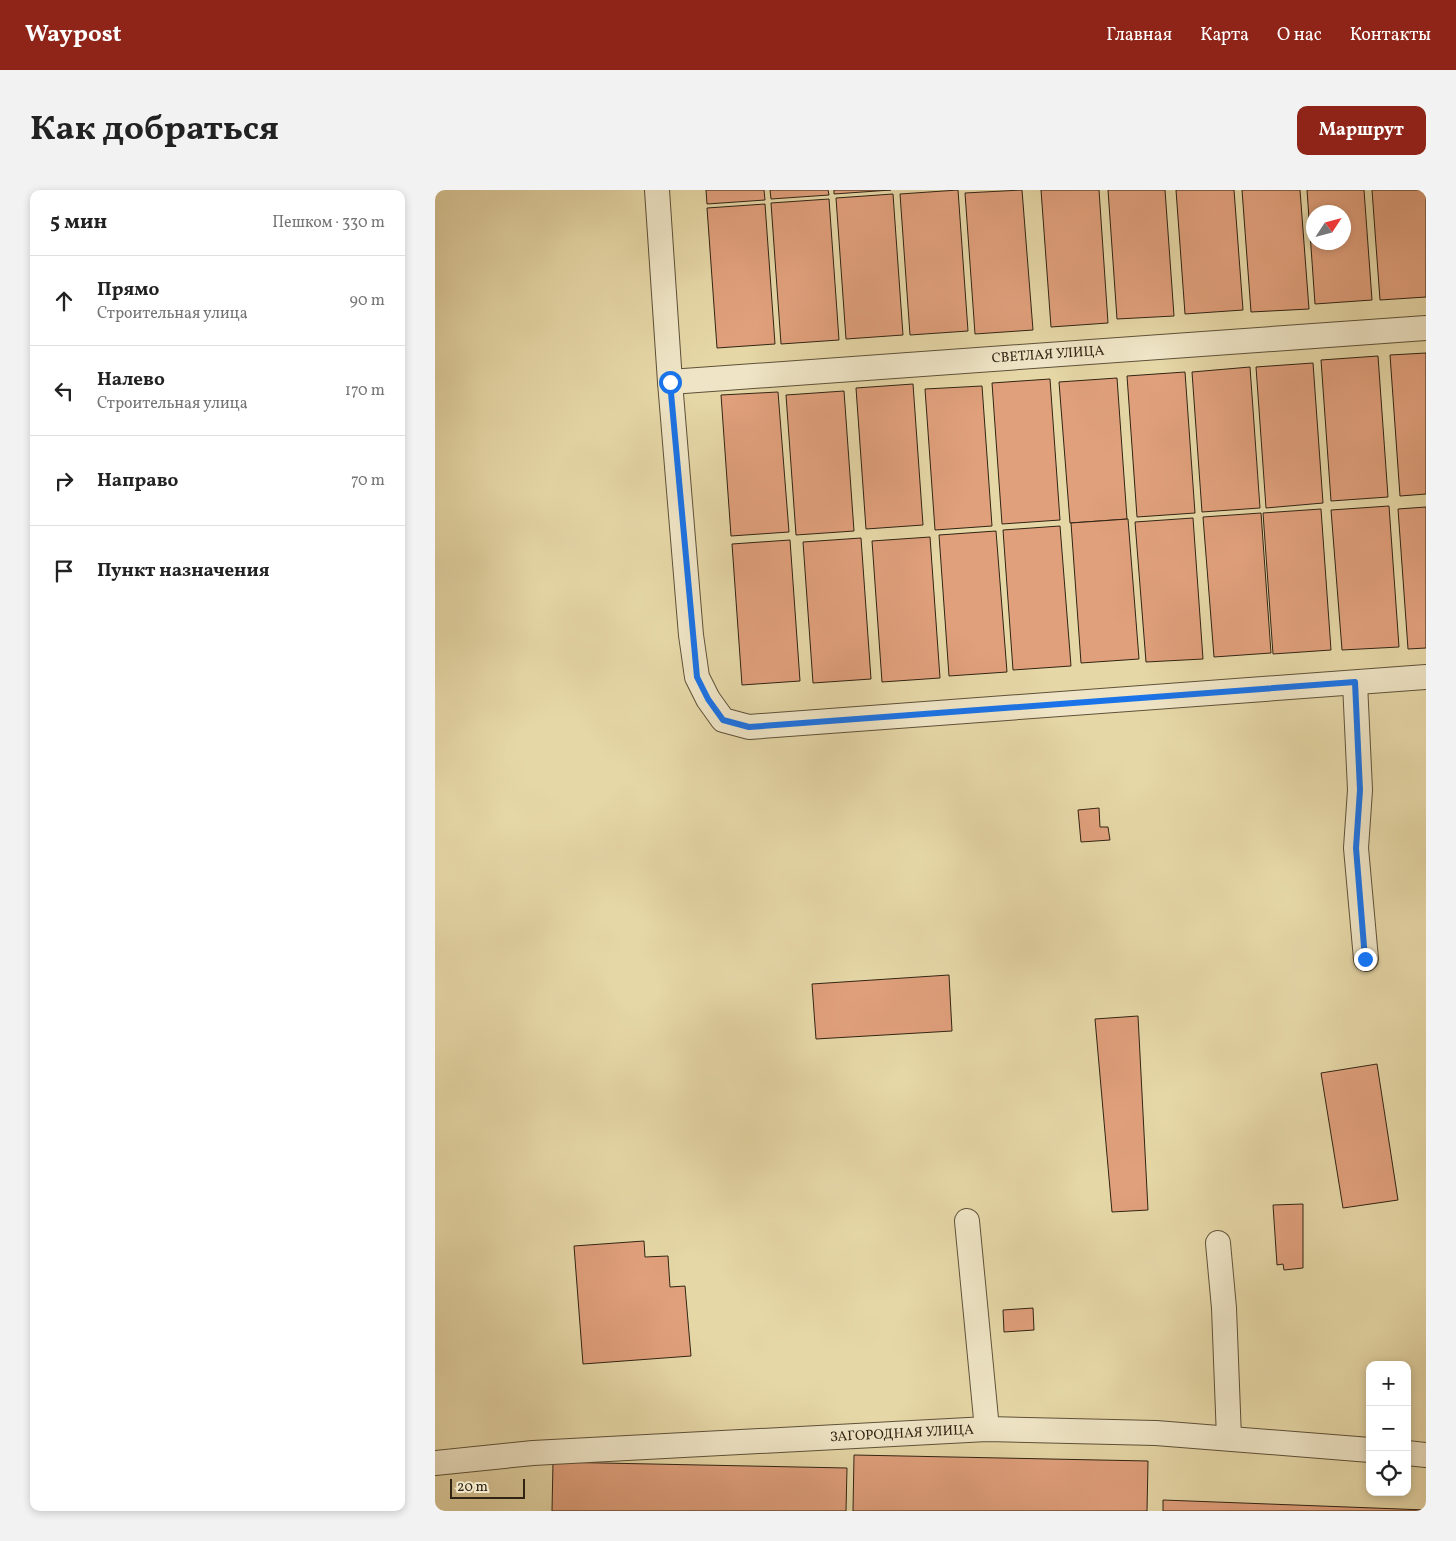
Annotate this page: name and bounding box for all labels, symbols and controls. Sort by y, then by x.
text: Waypost [25,18,122,52]
text: Главная [1106,23,1172,48]
text: Карта [1200,23,1249,48]
text: О нас [1277,23,1322,48]
text: Контакты [1350,23,1431,48]
text: Как добраться [30,106,279,154]
button: Маршрут [1297,106,1426,155]
north arrow [1306,205,1351,250]
text: 5 мин [50,208,107,237]
text: Пешком · 330 m [272,212,385,234]
text: Прямо [97,277,159,303]
icon: ahead [50,287,78,315]
text: 90 m [349,290,385,312]
text: Строительная улица [97,303,248,325]
street label: СВЕТЛАЯ УЛИЦА [991,342,1105,368]
text: Налево [97,367,165,393]
route start [659,371,682,394]
icon: left [50,377,78,405]
text: 170 m [345,380,385,402]
text: Строительная улица [97,393,248,415]
icon: right [50,467,78,495]
text: Направо [97,468,179,494]
text: 70 m [351,470,385,492]
icon: arrive [50,557,78,585]
text: Пункт назначения [97,558,270,584]
route end [1354,948,1377,971]
map controls [1366,1361,1411,1496]
button: + [1366,1361,1411,1406]
button: − [1366,1406,1411,1451]
street label: ЗАГОРОДНАЯ УЛИЦА [830,1421,975,1447]
button: locate [1366,1451,1411,1496]
scale bar [450,1476,525,1499]
text: 20 m [457,1478,488,1497]

